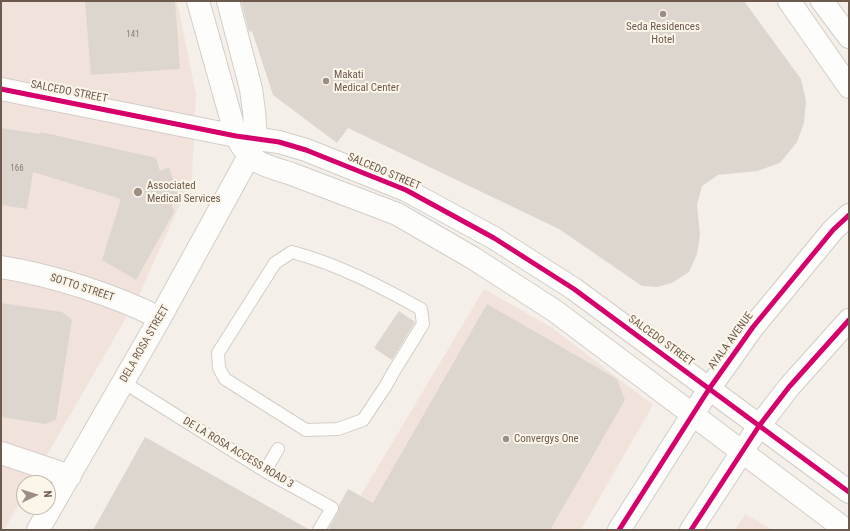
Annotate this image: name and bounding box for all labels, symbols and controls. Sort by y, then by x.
marker: Seda Residences Hotel [658,9,668,19]
place label: Seda Residences Hotel [626,20,700,46]
house number: 141 [126,30,140,40]
place label: Makati Medical Center [334,68,399,94]
marker: Makati Medical Center [321,76,331,86]
street label: SALCEDO STREET [29,78,109,106]
street label: SALCEDO STREET [345,151,423,193]
house number: 166 [10,164,24,174]
place label: Associated Medical Services [147,179,221,205]
marker: Associated Medical Services [132,186,144,198]
street label: SOTTO STREET [48,271,116,305]
street label: DELA ROSA STREET [118,303,172,385]
street label: AYALA AVENUE [706,310,756,372]
street label: SALCEDO STREET [626,313,696,369]
street label: DE LA ROSA ACCESS ROAD 3 [180,415,296,491]
place label: Convergys One [514,432,579,446]
marker: Convergys One [501,434,511,444]
north arrow [16,475,56,515]
text: N [41,490,54,498]

